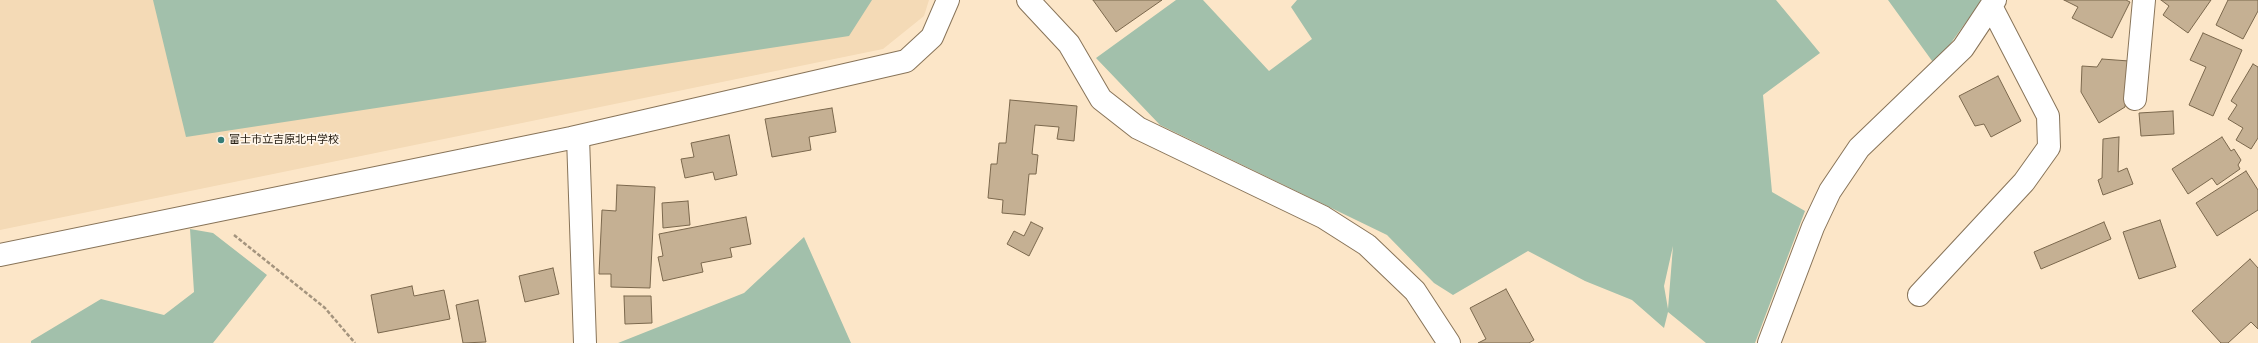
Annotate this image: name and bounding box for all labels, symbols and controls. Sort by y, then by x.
place label: 富士市立吉原北中学校 [229,133,339,147]
marker: 富士市立吉原北中学校 [216,135,226,145]

